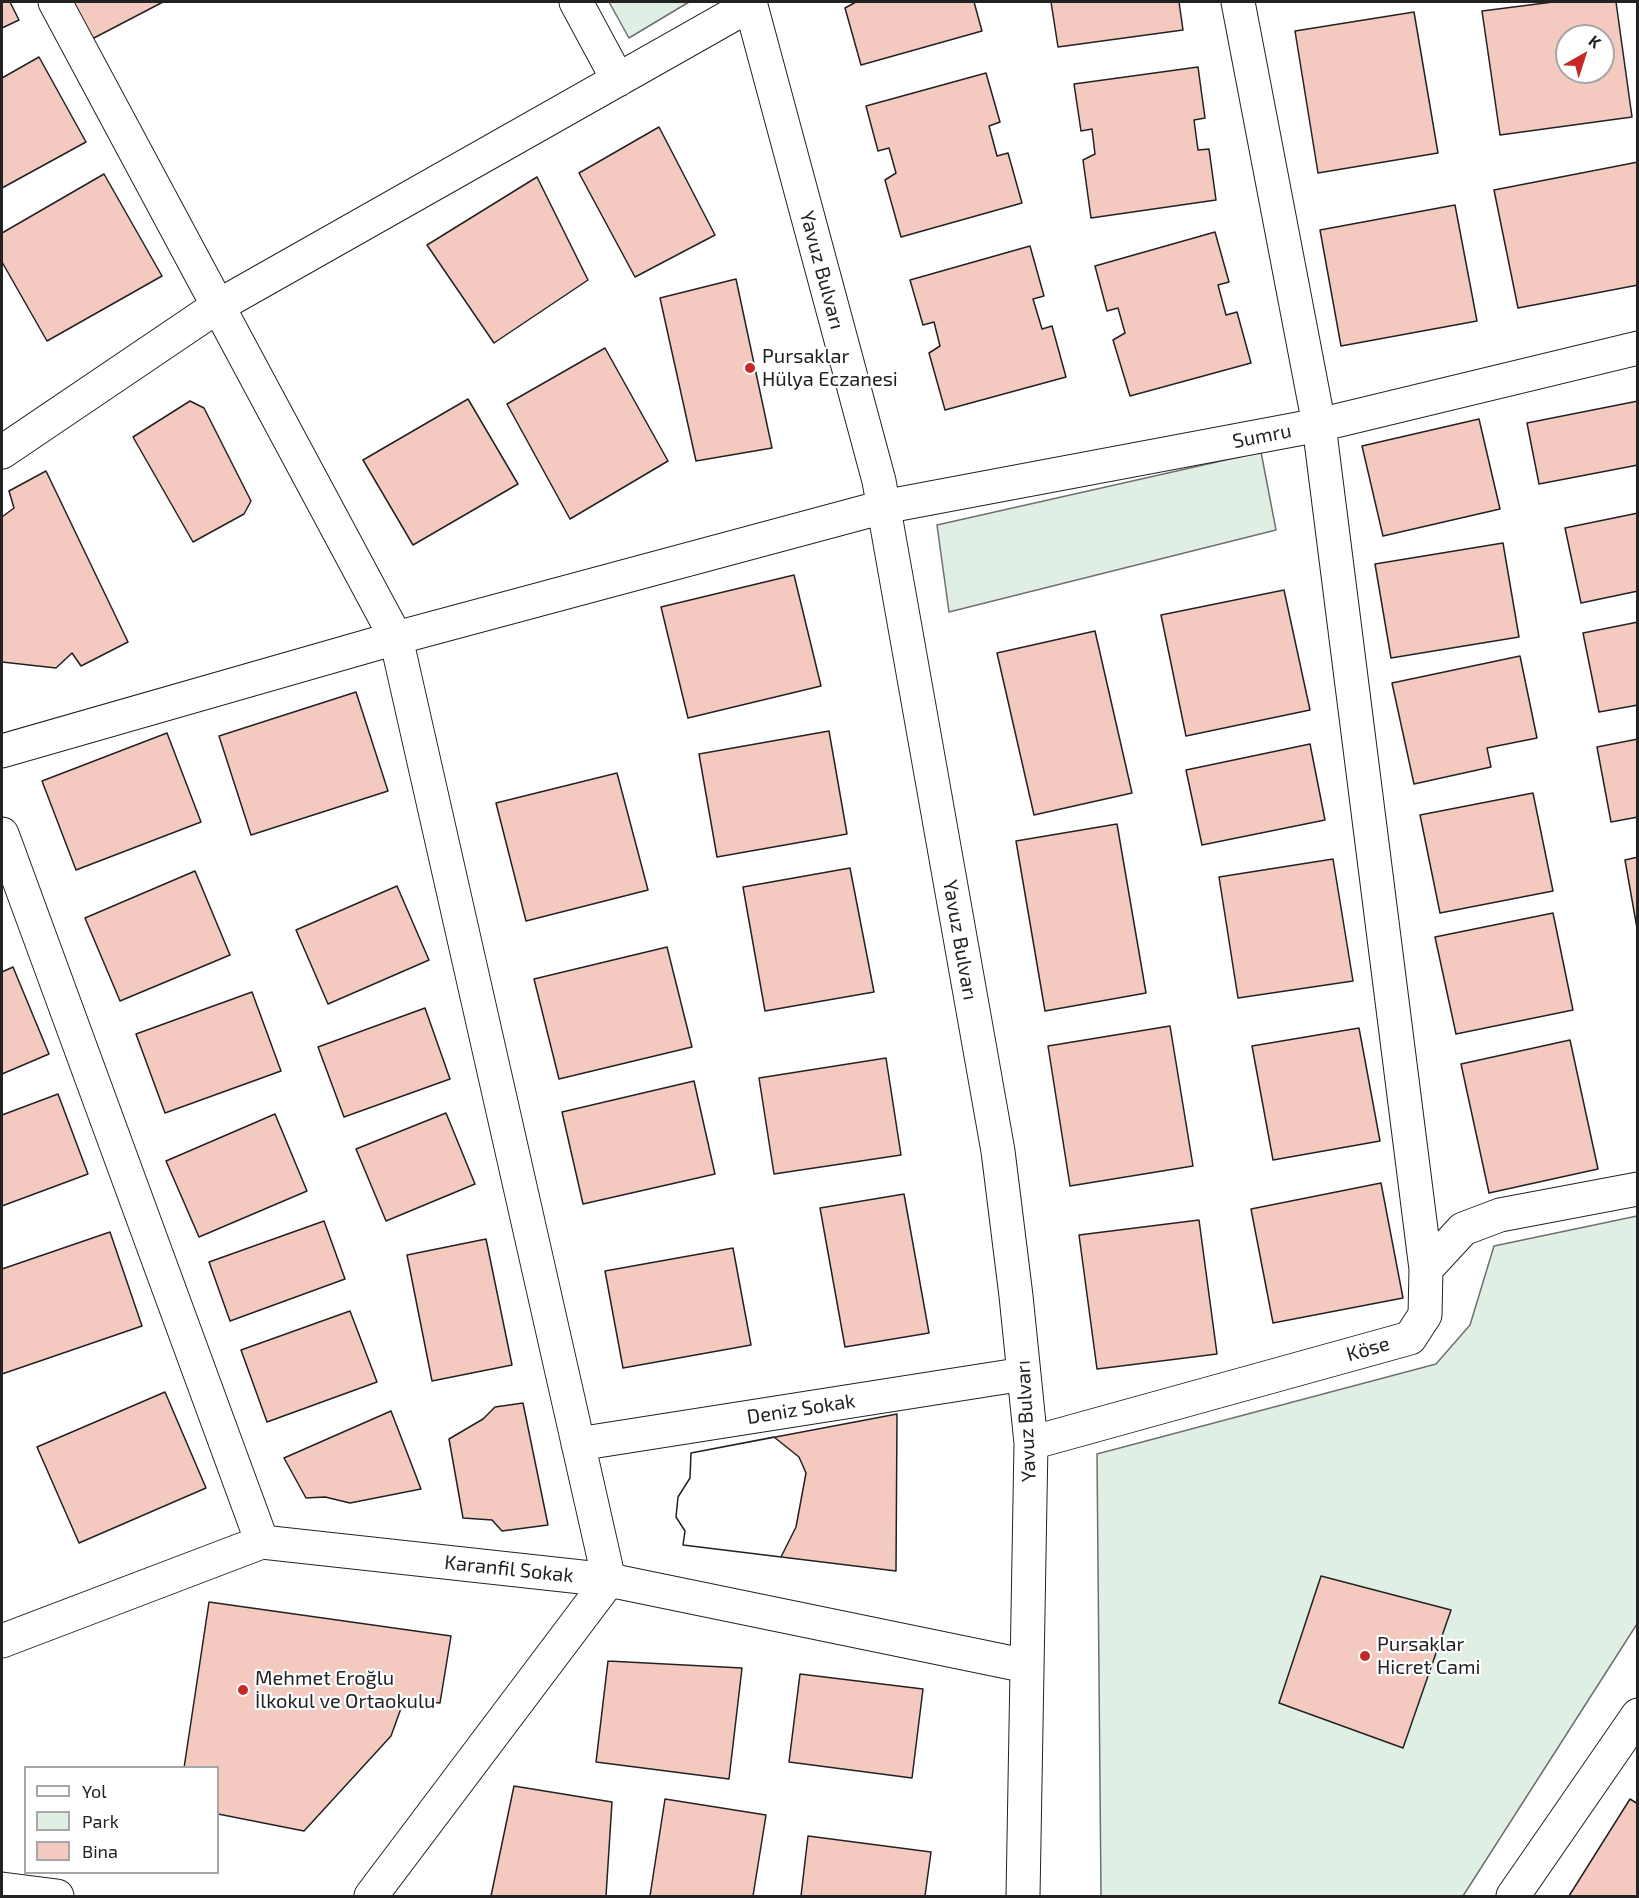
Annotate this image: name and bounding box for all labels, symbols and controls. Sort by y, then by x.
north arrow [1555,24,1615,84]
text: K [1585,31,1605,52]
street label: Yavuz Bulvarı [795,208,849,332]
place label: Pursaklar Hülya Eczanesi [762,344,898,391]
marker: Pursaklar Hülya Eczanesi [743,361,757,375]
street label: Sumru [1230,419,1294,453]
street label: Yavuz Bulvarı [938,878,982,1002]
street label: Köse [1344,1331,1392,1367]
street label: Yavuz Bulvarı [1011,1360,1041,1482]
street label: Deniz Sokak [745,1389,857,1429]
street label: Karanfil Sokak [443,1550,575,1588]
place label: Pursaklar Hicret Cami [1377,1632,1481,1679]
marker: Pursaklar Hicret Cami [1358,1649,1372,1663]
place label: Mehmet Eroğlu İlkokul ve Ortaokulu [255,1666,435,1713]
marker: Mehmet Eroğlu İlkokul ve Ortaokulu [236,1683,250,1697]
legend [24,1766,219,1874]
text: Yol [82,1780,107,1802]
text: Park [82,1810,119,1832]
text: Bina [82,1840,118,1862]

